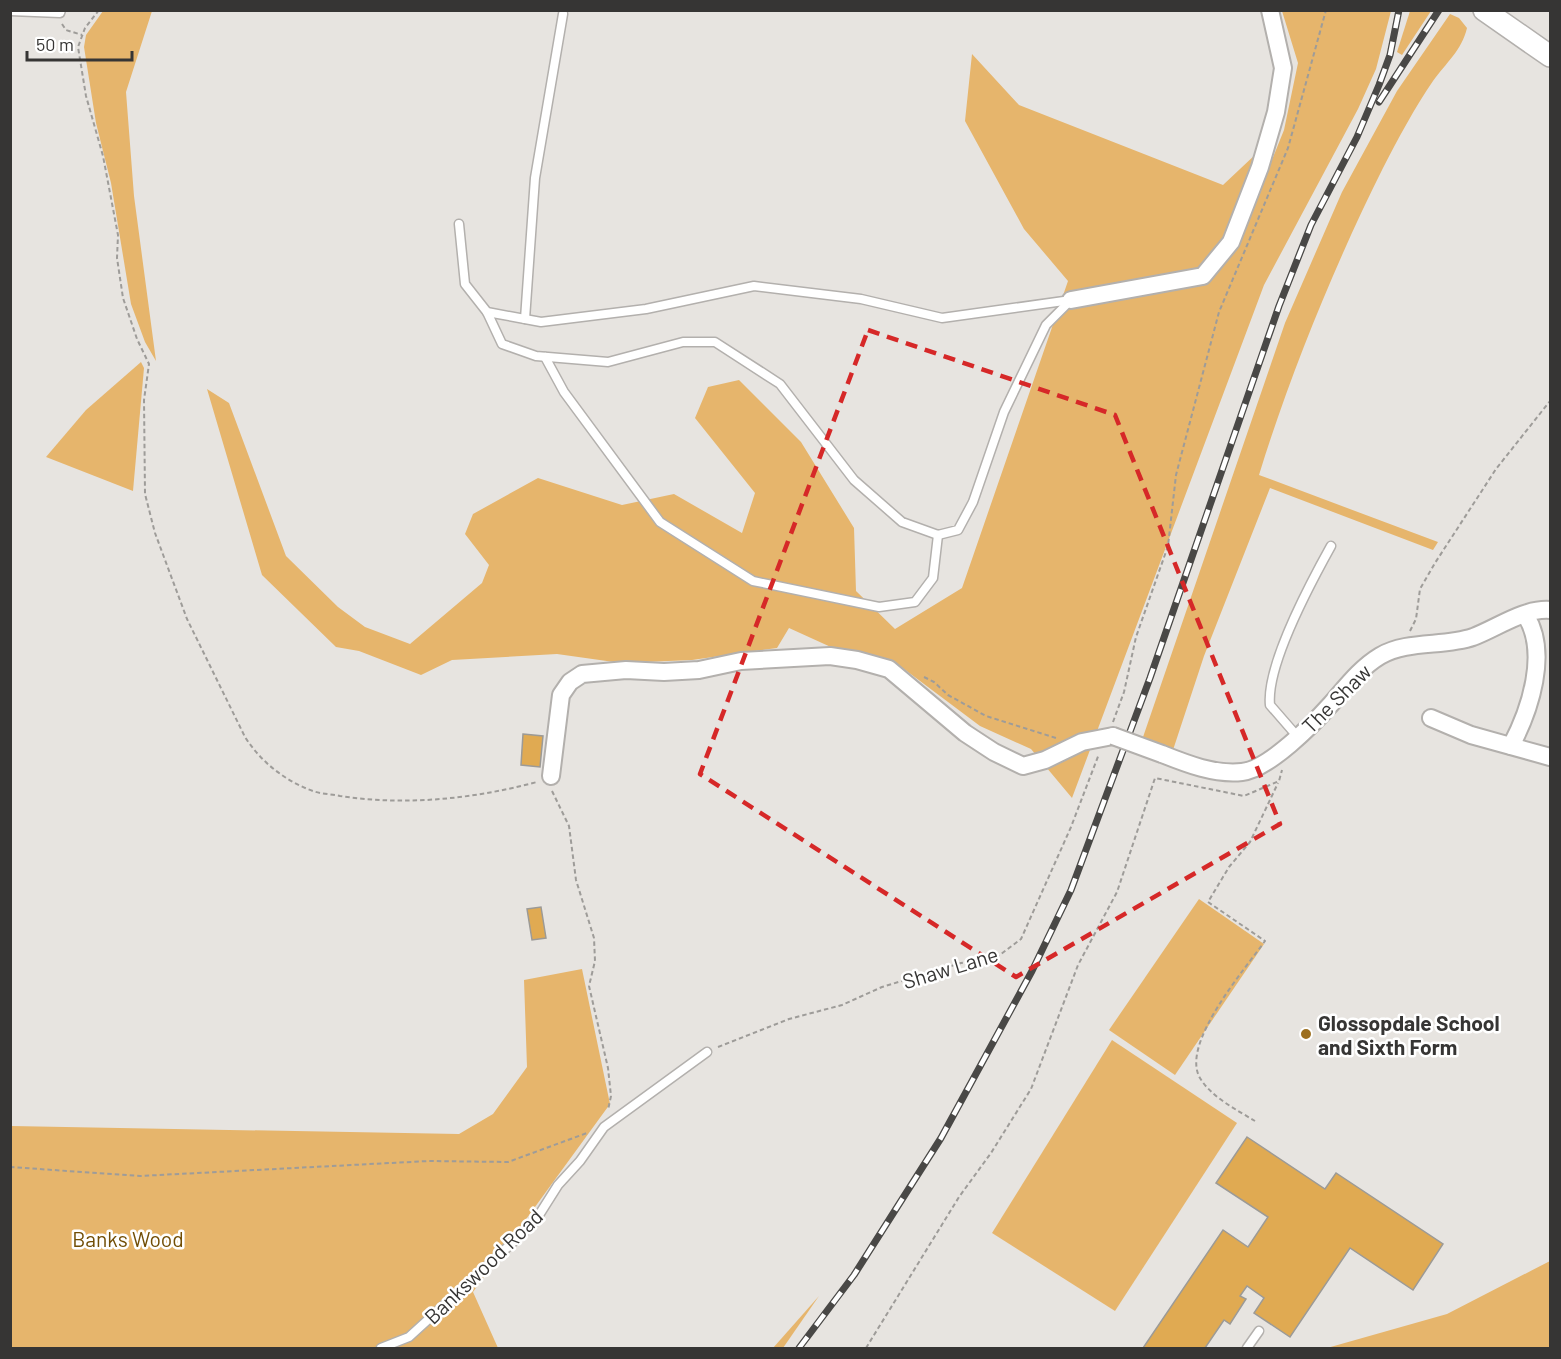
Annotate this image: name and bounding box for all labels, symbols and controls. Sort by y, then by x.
scale bar [27,24,132,62]
text: 50 m [36,33,74,55]
street label: The Shaw [1296,658,1376,738]
street label: Shaw Lane [899,941,1001,993]
place label: Glossopdale School and Sixth Form [1318,1010,1500,1059]
marker: Glossopdale School and Sixth Form [1299,1027,1313,1041]
street label: Bankswood Road [419,1203,547,1329]
park label: Banks Wood [72,1226,184,1251]

